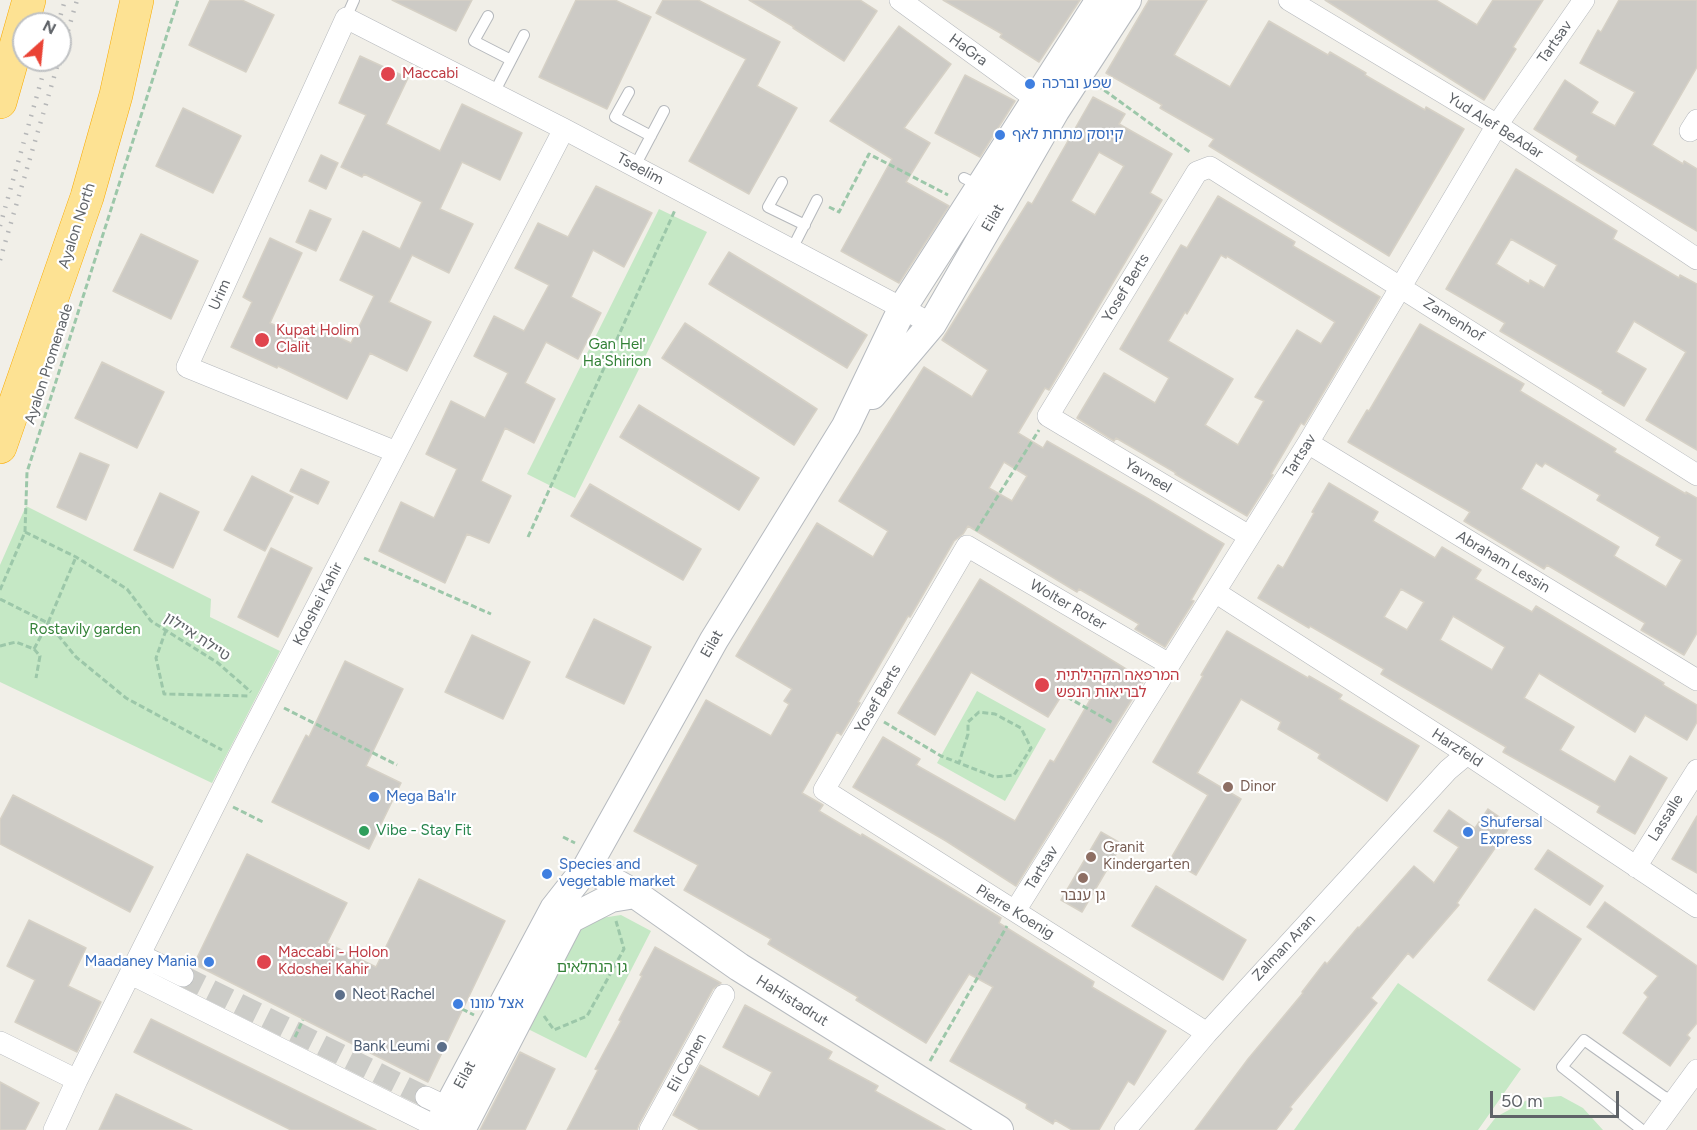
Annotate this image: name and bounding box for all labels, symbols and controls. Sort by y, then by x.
north arrow [12,12,72,72]
text: N [40,16,59,39]
street label: Tartsav [1534,17,1576,67]
street label: HaGra [945,30,991,70]
marker: Maccabi [379,65,397,83]
place label: Maccabi [402,65,458,83]
place label: שפע וברכה [1042,75,1112,93]
marker: שפע וברכה [1023,77,1037,91]
street label: Yud Alef BeAdar [1444,89,1546,163]
place label: קיוסק מתחת לאף [1012,126,1124,144]
marker: קיוסק מתחת לאף [993,128,1007,142]
street label: Tseelim [613,149,667,189]
street label: Ayalon North [55,181,99,271]
street label: Eilat [978,201,1008,235]
street label: Yosef Berts [1099,251,1153,325]
street label: Urim [205,277,235,313]
street label: Zamenhof [1420,294,1488,346]
street label: Ayalon Promenade [21,301,77,427]
place label: Kupat Holim Clalit [276,322,359,357]
marker: Kupat Holim Clalit [253,331,271,349]
park label: Gan Hel' Ha'Shirion [583,336,651,371]
street label: Tartsav [1280,431,1320,481]
street label: Yavneel [1121,455,1175,497]
street label: Abraham Lessin [1453,527,1553,597]
street label: Kdoshei Kahir [289,559,347,649]
street label: Wolter Roter [1027,576,1109,634]
street label: טיילת איילון [160,609,234,665]
park label: Rostavily garden [29,621,141,639]
street label: Eilat [697,627,727,661]
street label: Yosef Berts [851,661,905,737]
place label: המרפאה הקהילתית לבריאות הנפש [1056,667,1179,702]
marker: המרפאה הקהילתית לבריאות הנפש [1033,676,1051,694]
street label: Harzfeld [1428,725,1486,771]
place label: Dinor [1240,778,1276,796]
marker: Dinor [1221,780,1235,794]
place label: Mega Ba'Ir [386,788,456,806]
marker: Mega Ba'Ir [367,790,381,804]
street label: Lassalle [1645,791,1687,845]
place label: Shufersal Express [1480,814,1543,849]
place label: Vibe - Stay Fit [376,822,472,840]
marker: Vibe - Stay Fit [357,824,371,838]
marker: Shufersal Express [1461,825,1475,839]
place label: Granit Kindergarten [1103,839,1190,874]
street label: Tartsav [1022,843,1062,893]
marker: Granit Kindergarten [1084,850,1098,864]
place label: Species and vegetable market [559,856,676,891]
marker: Species and vegetable market [540,867,554,881]
marker: גן ענבר [1076,871,1090,885]
street label: Pierre Koenig [973,881,1057,943]
place label: גן ענבר [1061,887,1105,905]
street label: Zalman Aran [1249,911,1319,985]
place label: Maccabi - Holon Kdoshei Kahir [278,944,388,979]
place label: Maadaney Mania [85,953,197,971]
marker: Maccabi - Holon Kdoshei Kahir [255,953,273,971]
marker: Maadaney Mania [202,955,216,969]
park label: גן הנחלאים [557,959,627,977]
street label: HaHistadrut [753,972,831,1030]
place label: Neot Rachel [352,986,435,1004]
marker: Neot Rachel [333,988,347,1002]
place label: אצל מונו [470,995,524,1013]
marker: אצל מונו [451,997,465,1011]
street label: Eli Cohen [664,1031,710,1095]
place label: Bank Leumi [353,1038,430,1056]
marker: Bank Leumi [435,1040,449,1054]
street label: Eilat [450,1058,480,1092]
scale bar [1493,1079,1622,1117]
text: 50 m [1501,1090,1543,1112]

